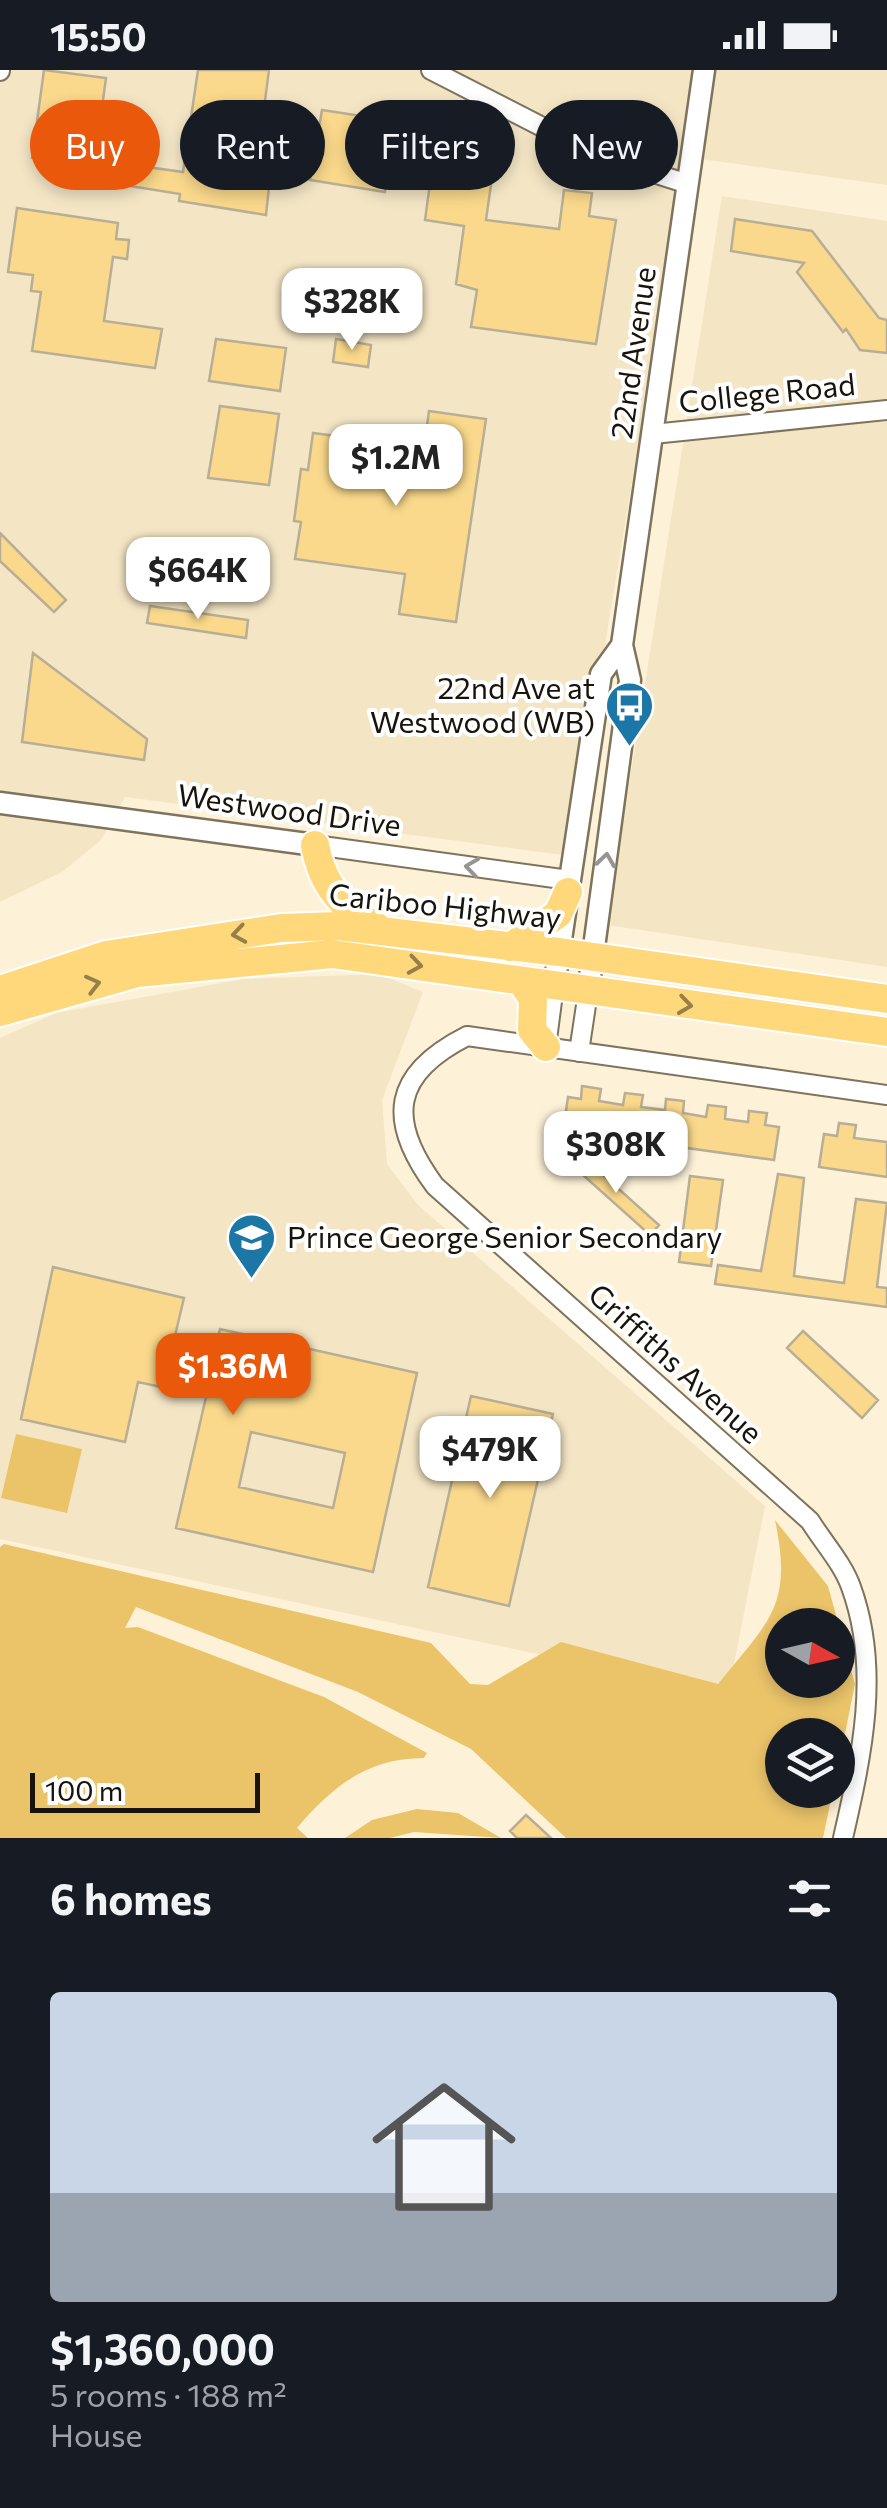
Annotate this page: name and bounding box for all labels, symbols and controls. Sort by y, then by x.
text: 15:50 [50,12,147,59]
chip: Buy [30,100,160,190]
chip: Rent [180,100,325,190]
chip: Filters [345,100,515,190]
chip: New [535,100,678,190]
street label: 22nd Avenue [601,264,662,441]
pin: $328K [282,268,422,353]
text: $328K [304,280,400,320]
street label: College Road [677,364,857,419]
pin: $1.2M [326,424,466,509]
text: $1.2M [351,436,441,476]
pin: $664K [128,537,268,622]
text: $664K [148,549,248,589]
place label: 22nd Ave at Westwood (WB) [370,668,595,739]
bus stop icon: 22nd Ave at Westwood (WB) [604,680,656,748]
street label: Westwood Drive [175,775,403,843]
one-way arrow [595,851,616,867]
one-way arrow [464,857,481,878]
street label: Cariboo Highway [327,874,563,935]
one-way arrow [231,923,248,944]
one-way arrow [407,954,423,975]
one-way arrow [84,975,101,996]
one-way arrow [677,993,693,1014]
pin: $308K [546,1111,686,1196]
text: $308K [566,1123,666,1163]
school or university icon: Prince George Senior Secondary [226,1212,278,1280]
place label: Prince George Senior Secondary [287,1217,722,1254]
street label: Griffiths Avenue [582,1274,771,1450]
pin: $1.36M [152,1333,314,1418]
text: $1.36M [178,1345,288,1385]
pin: $479K [420,1416,560,1501]
text: $479K [442,1428,538,1468]
north arrow [765,1608,855,1698]
map controls [765,1608,855,1808]
button: layers [765,1718,855,1808]
scale bar [30,1768,260,1812]
text: 100 m [45,1773,123,1807]
icon: filters [782,1871,837,1926]
text: 6 homes [50,1872,212,1924]
icon: home [354,2057,534,2237]
text: $1,360,000 [50,2322,275,2374]
text: 5 rooms · 188 m² [50,2374,287,2414]
text: House [50,2414,142,2454]

